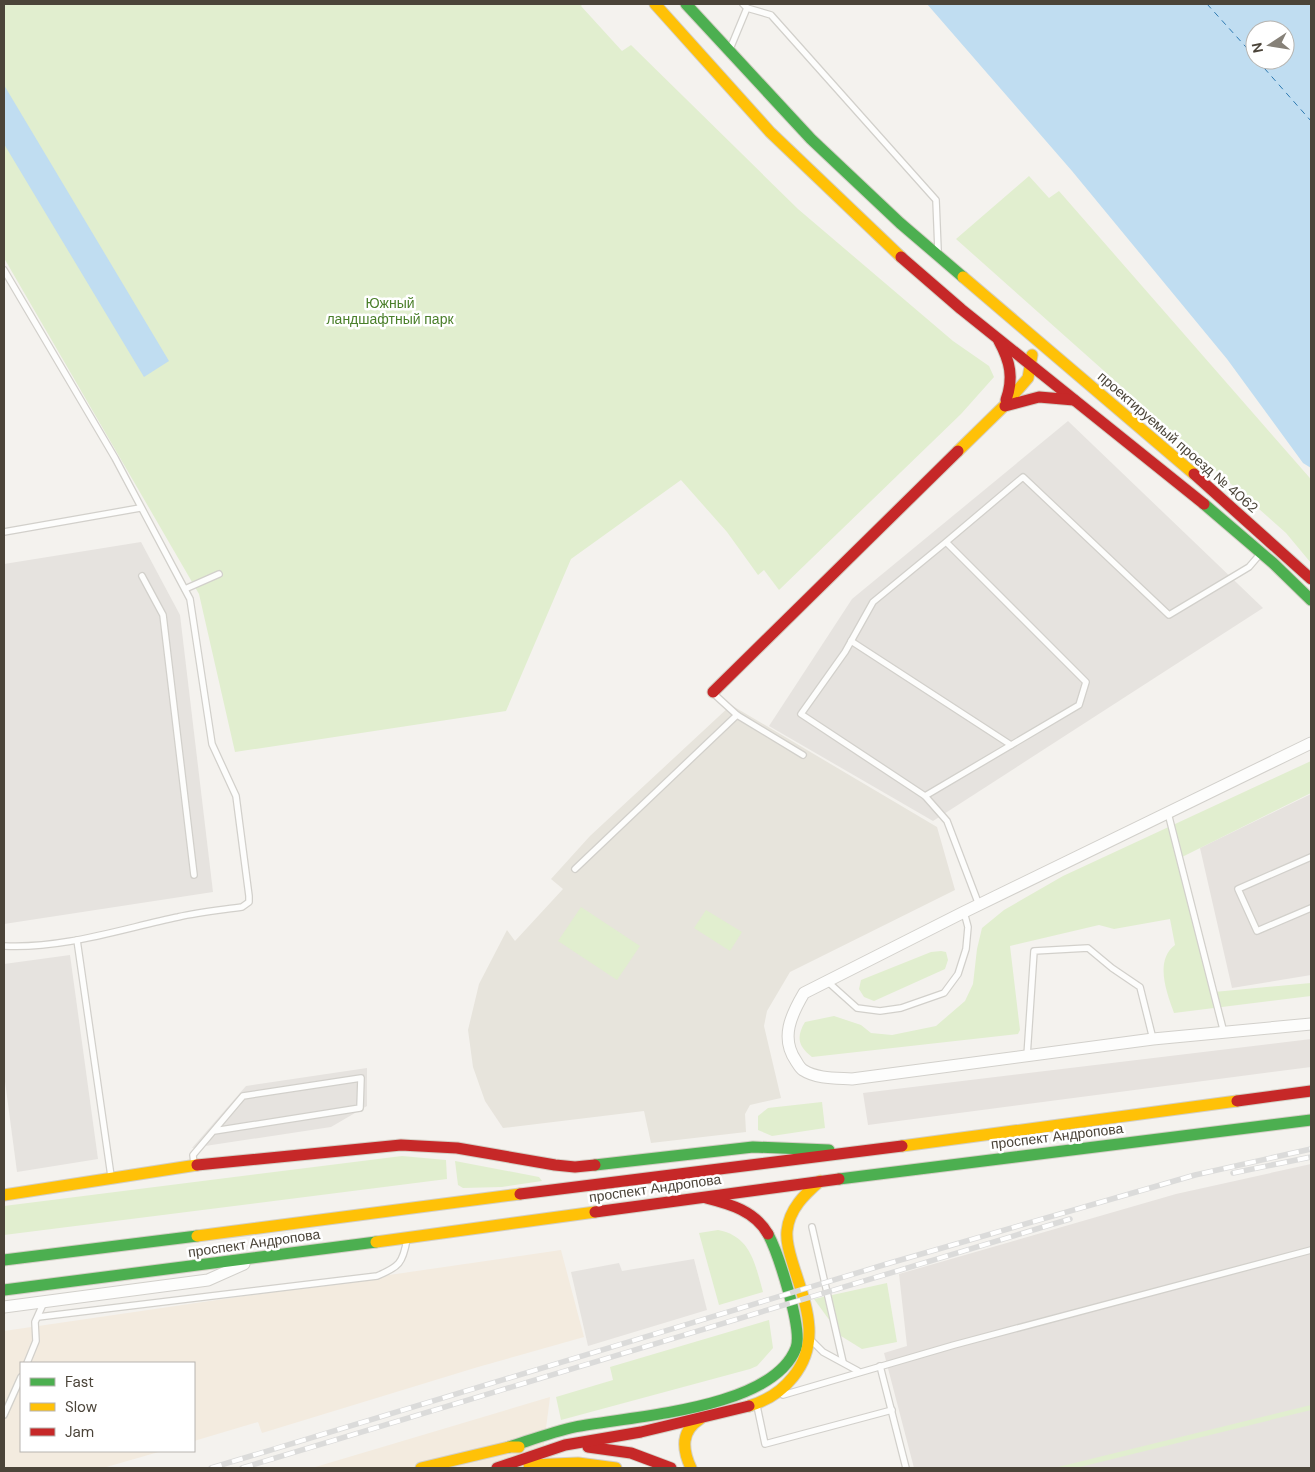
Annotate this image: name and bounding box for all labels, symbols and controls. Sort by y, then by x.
north arrow [1245,20,1295,70]
text: N [1247,41,1267,55]
park label: Южный ландшафтный парк [326,294,454,328]
street label: проектируемый проезд № 4062 [1094,367,1262,517]
street label: проспект Андропова [990,1119,1124,1153]
street label: проспект Андропова [588,1170,722,1206]
street label: проспект Андропова [187,1225,321,1261]
legend [20,1362,195,1452]
text: Fast [65,1372,94,1392]
text: Slow [65,1397,98,1417]
text: Jam [65,1422,94,1442]

